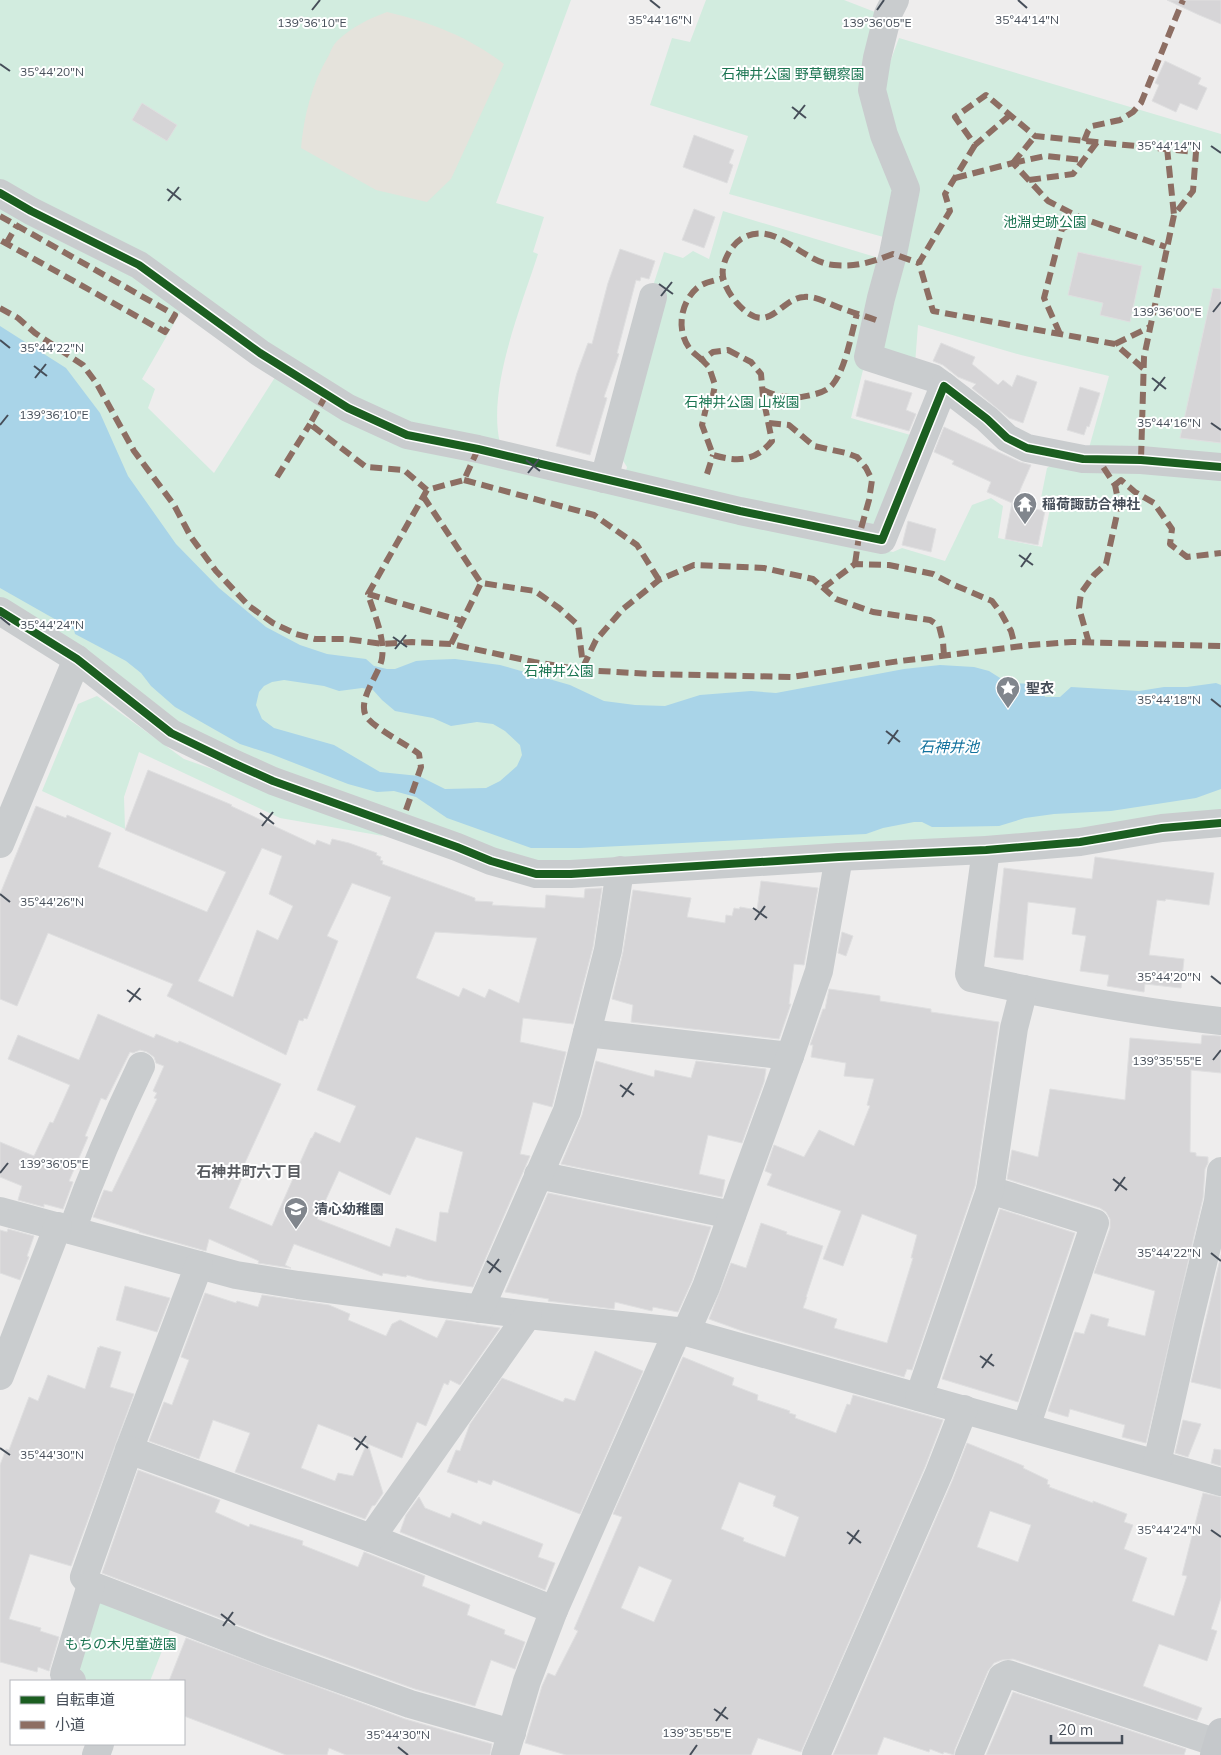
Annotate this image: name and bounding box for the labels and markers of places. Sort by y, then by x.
temple icon: 稲荷諏訪合神社 [1012,491,1038,525]
place label: 稲荷諏訪合神社 [1042,495,1140,513]
place icon: 聖衣 [995,675,1021,709]
place label: 聖衣 [1026,679,1054,697]
school or university icon: 清心幼稚園 [283,1196,309,1230]
place label: 清心幼稚園 [314,1200,384,1218]

